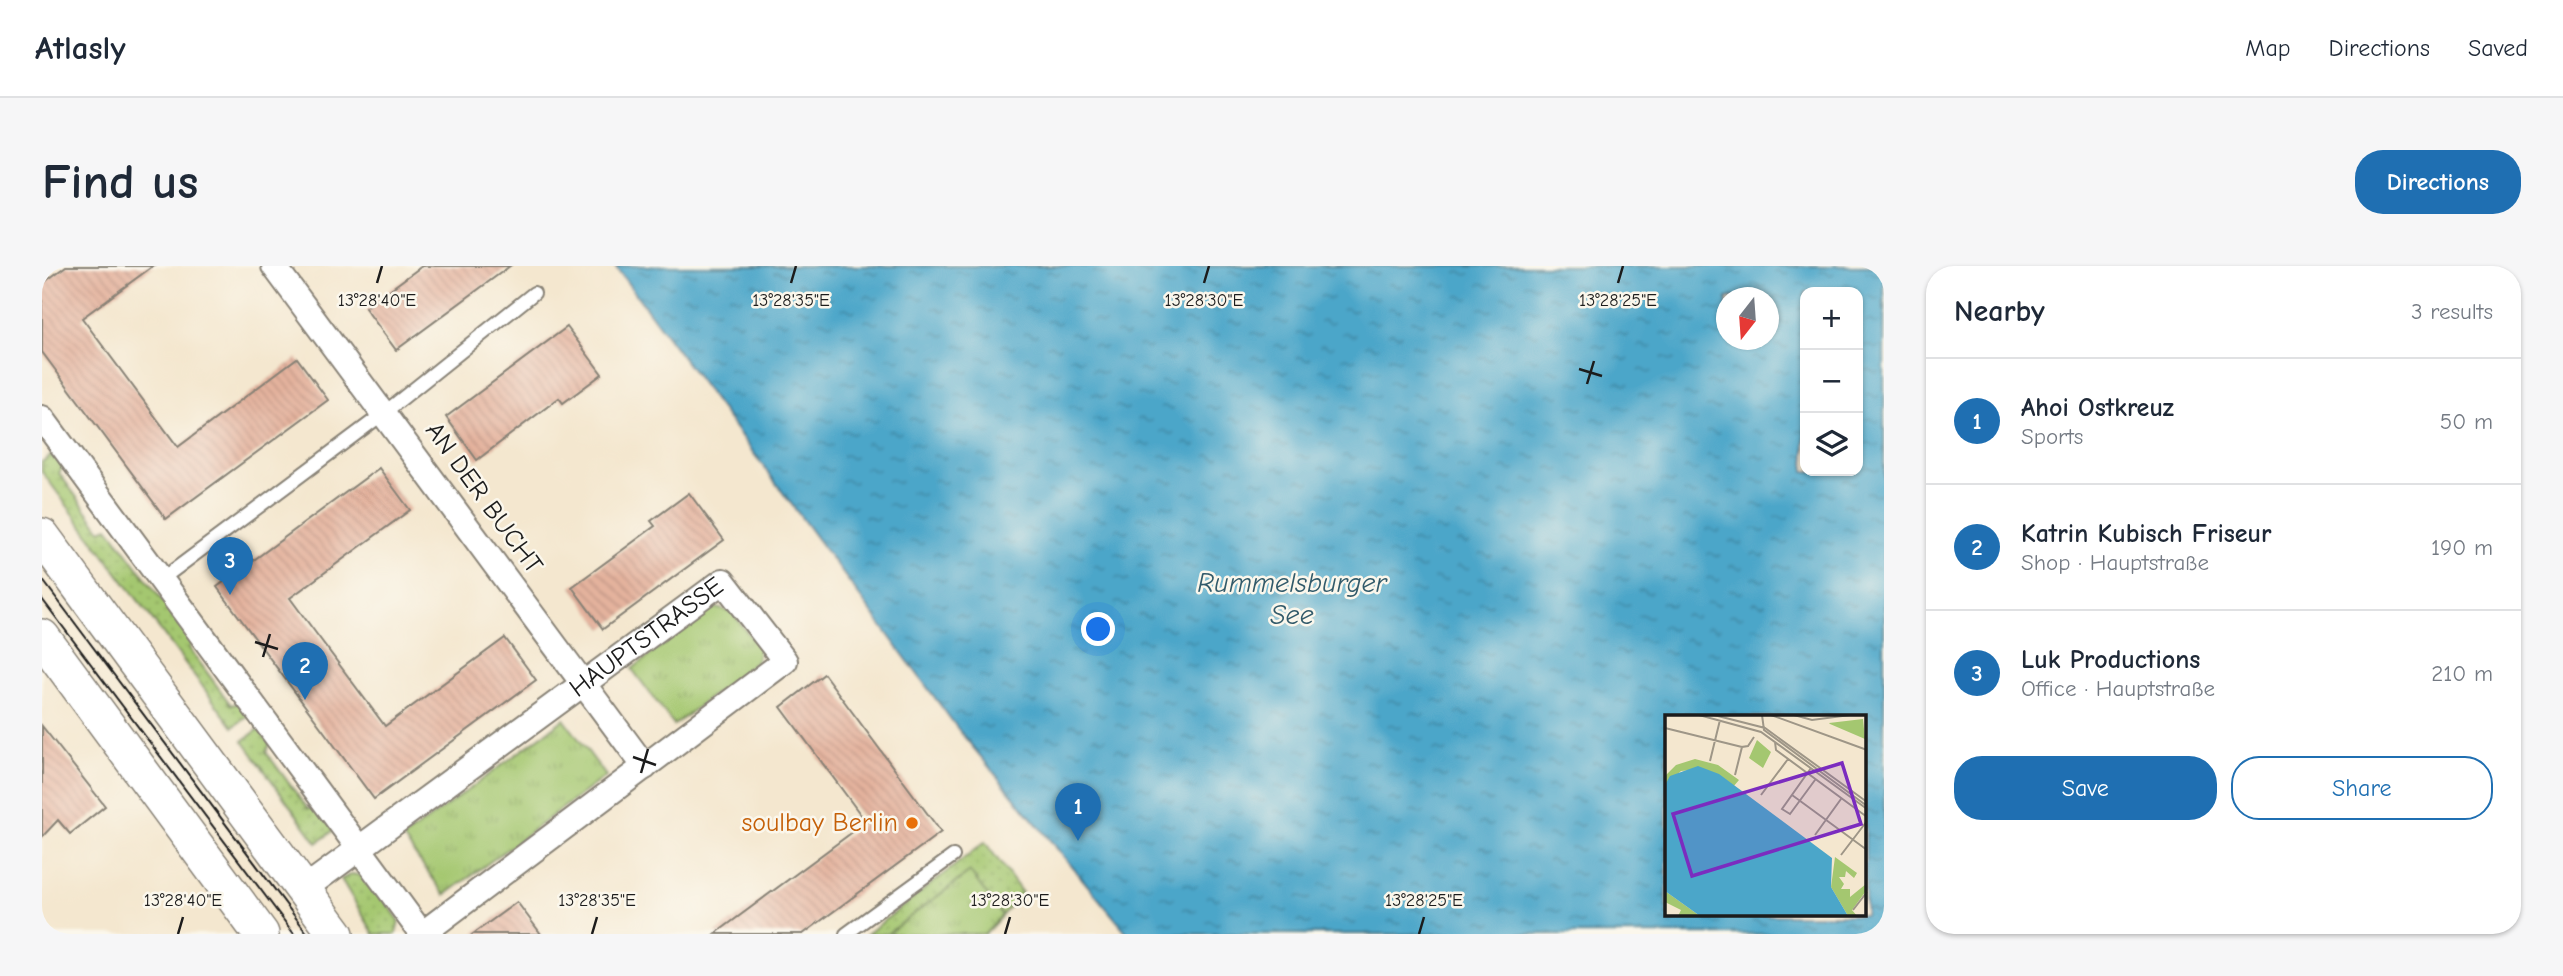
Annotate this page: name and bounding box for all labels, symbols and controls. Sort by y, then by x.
text: Atlasly [35,29,126,67]
text: Map [2245,34,2291,62]
text: Directions [2329,34,2430,62]
text: Saved [2468,34,2528,62]
button: Directions [2355,150,2521,214]
text: Find us [42,154,198,210]
north arrow [1716,287,1779,350]
map controls [1800,287,1863,476]
button: + [1800,287,1863,350]
text: 13°28'40"E [338,290,416,311]
text: 13°28'35"E [752,290,830,311]
text: 13°28'30"E [1165,290,1244,311]
text: 13°28'25"E [1579,290,1657,311]
text: Nearby [1954,294,2045,329]
text: 3 results [2411,298,2493,325]
button: − [1800,350,1863,413]
text: Ahoi Ostkreuz [2021,393,2174,423]
text: 1 [1972,408,1982,435]
text: 50 m [2440,408,2493,435]
button: layers [1800,413,1863,476]
street label: AN DER BUCHT [419,417,549,580]
text: Sports [2021,423,2083,450]
text: Katrin Kubisch Friseur [2021,519,2272,549]
text: 2 [1971,534,1983,561]
text: 190 m [2431,534,2493,561]
pin: 3 [207,537,253,595]
text: Shop · Hauptstraße [2021,549,2209,576]
water label: Rummelsburger See [1197,567,1389,631]
street label: HAUPTSTRASSE [564,571,729,704]
your location [1081,612,1115,646]
pin: 2 [282,642,328,700]
text: Luk Productions [2021,645,2200,675]
text: 3 [1971,660,1983,687]
text: 210 m [2431,660,2493,687]
text: Office · Hauptstraße [2021,675,2215,702]
inset map [1665,715,1867,916]
button: Save [1954,756,2217,820]
button: Share [2231,756,2493,820]
pin: 1 [1055,783,1101,841]
place label: soulbay Berlin [741,808,898,838]
marker: soulbay Berlin [904,815,920,831]
text: 13°28'40"E [144,890,222,911]
text: 13°28'35"E [558,890,636,911]
text: 13°28'30"E [971,890,1050,911]
text: 13°28'25"E [1385,890,1463,911]

